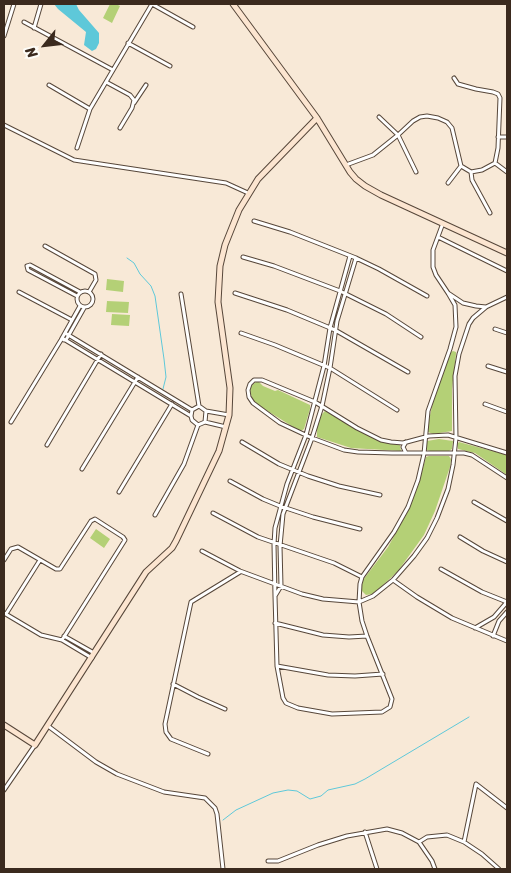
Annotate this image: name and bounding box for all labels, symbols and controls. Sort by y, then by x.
north arrow [20,20,70,70]
text: N [18,42,45,63]

